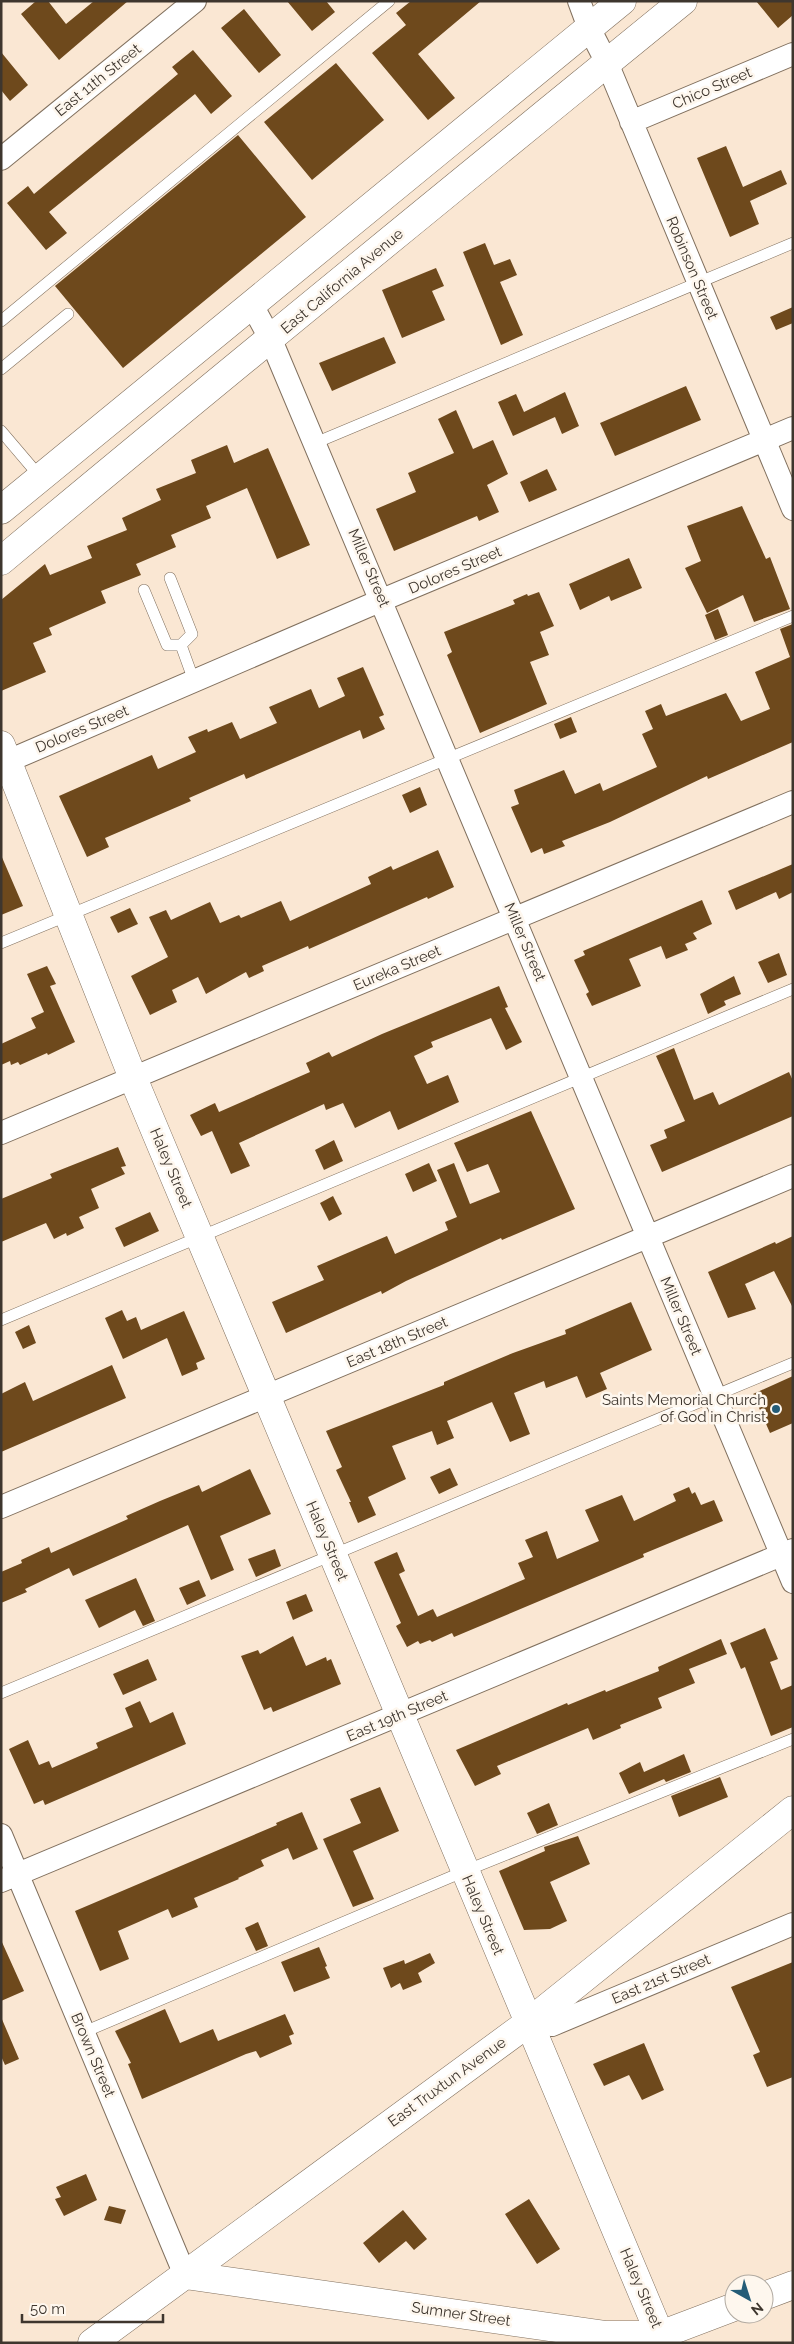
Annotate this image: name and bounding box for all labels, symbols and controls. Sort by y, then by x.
street label: East 11th Street [51,40,145,120]
street label: Chico Street [669,63,755,113]
street label: Robinson Street [662,214,722,322]
street label: East California Avenue [277,224,407,337]
street label: Miller Street [344,526,394,610]
street label: Dolores Street [406,542,504,598]
street label: Dolores Street [33,701,131,757]
street label: Miller Street [500,900,550,984]
street label: Eureka Street [351,942,443,994]
street label: Haley Street [146,1125,196,1211]
street label: Miller Street [656,1274,706,1358]
street label: East 18th Street [344,1313,450,1371]
place label: Saints Memorial Church of God in Christ [602,1391,766,1426]
marker: Saints Memorial Church of God in Christ [770,1403,782,1415]
street label: Haley Street [302,1498,352,1584]
street label: East 19th Street [344,1687,450,1745]
street label: Haley Street [458,1872,508,1958]
street label: East 21st Street [609,1950,713,2008]
street label: Brown Street [67,2010,119,2100]
street label: East Truxtun Avenue [385,2033,510,2131]
street label: Haley Street [616,2245,666,2331]
north arrow [724,2274,774,2324]
scale bar [22,2292,164,2324]
street label: Sumner Street [410,2298,512,2330]
text: 50 m [30,2300,65,2318]
text: N [748,2300,766,2319]

